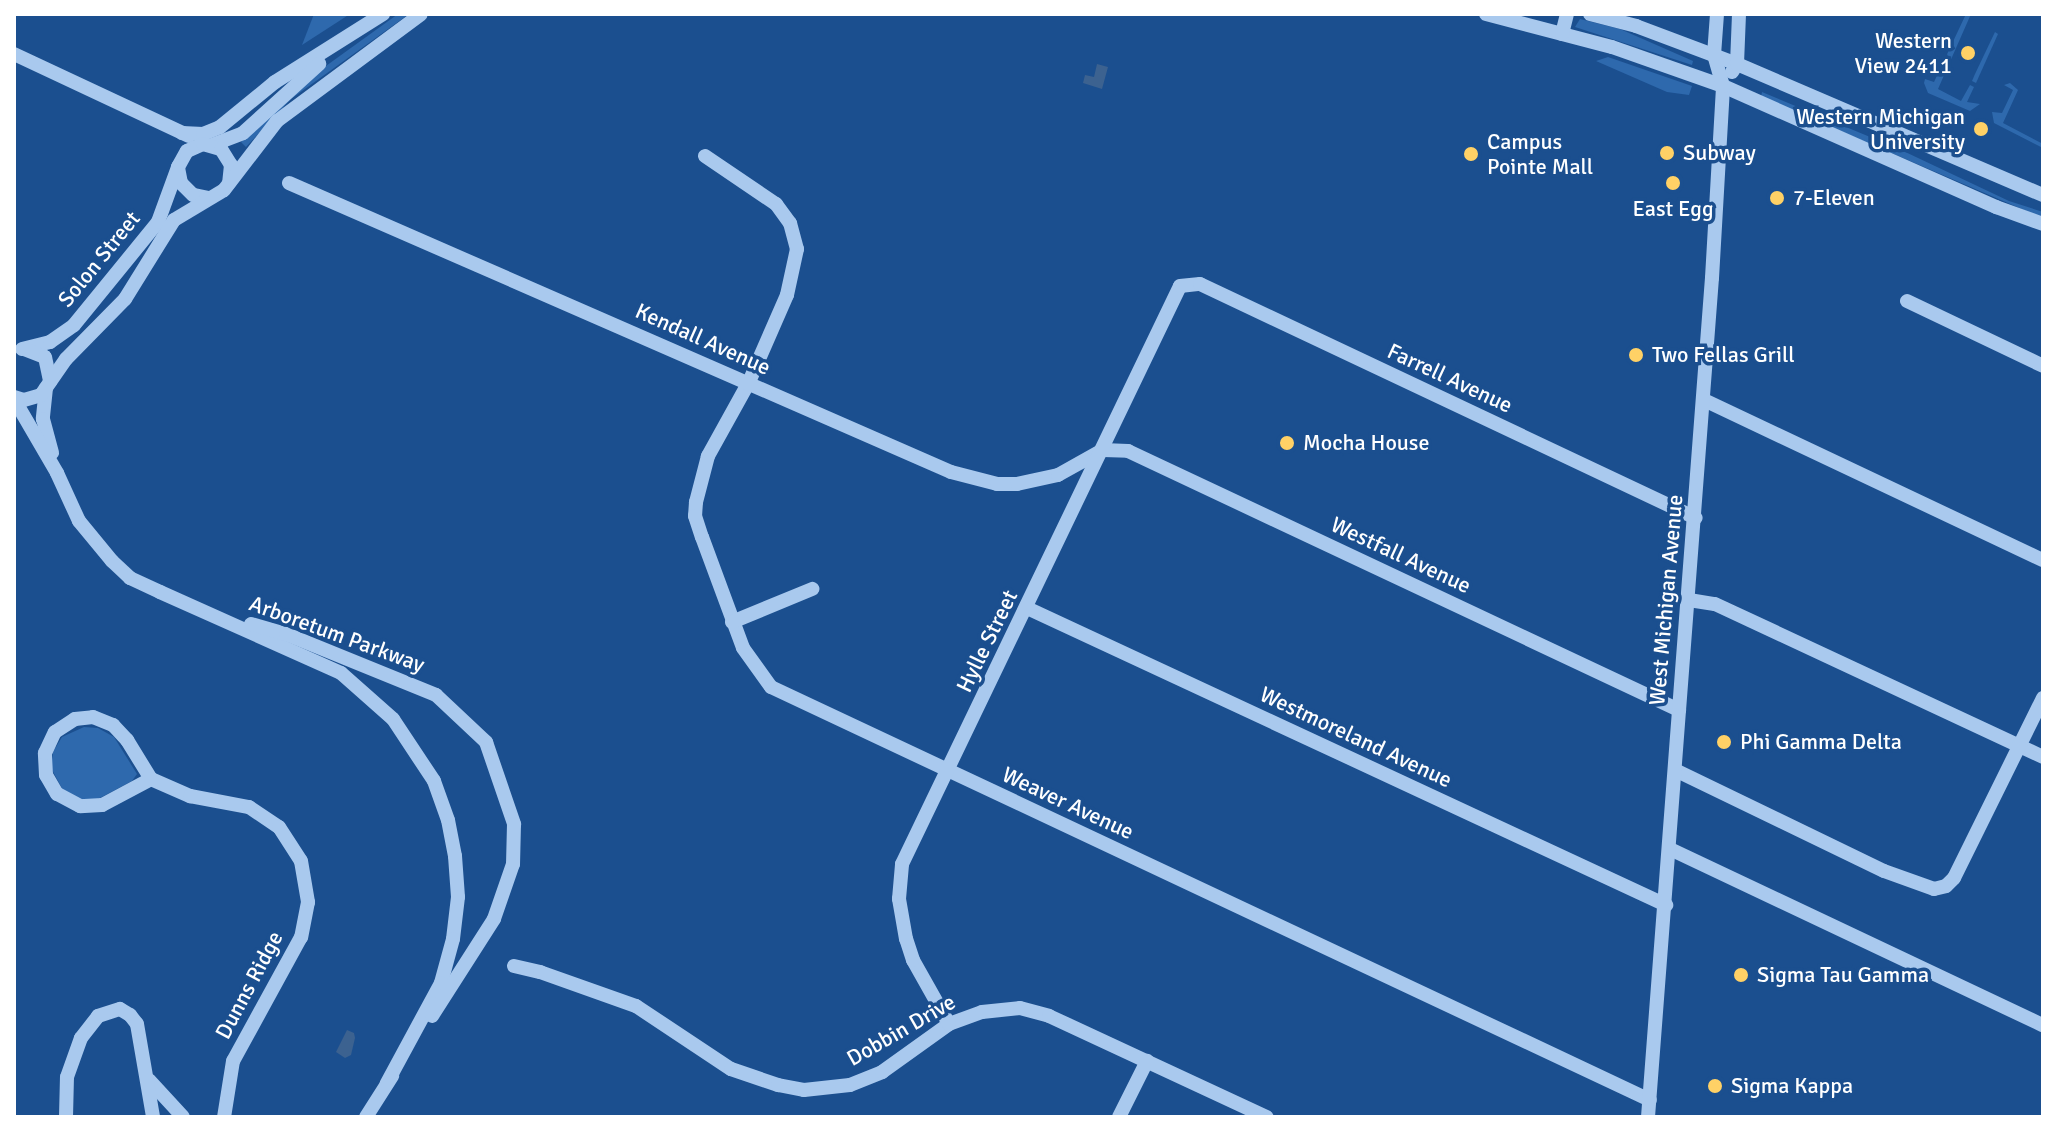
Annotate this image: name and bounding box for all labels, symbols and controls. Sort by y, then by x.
place label: Western View 2411 [1854,27,1952,78]
marker: Western View 2411 [1959,44,1977,62]
place label: Western Michigan University [1796,103,1965,154]
marker: Western Michigan University [1972,120,1990,138]
place label: Campus Pointe Mall [1487,128,1593,180]
place label: Subway [1683,140,1756,166]
marker: Subway [1658,144,1676,162]
marker: Campus Pointe Mall [1462,145,1480,163]
marker: East Egg [1664,174,1682,192]
place label: 7-Eleven [1793,185,1875,211]
marker: 7-Eleven [1768,189,1786,207]
place label: East Egg [1632,196,1714,222]
street label: Solon Street [52,206,146,312]
street label: Kendall Avenue [631,297,775,381]
street label: Farrell Avenue [1383,338,1517,418]
place label: Two Fellas Grill [1652,342,1795,368]
marker: Two Fellas Grill [1627,346,1645,364]
place label: Mocha House [1303,430,1429,456]
marker: Mocha House [1278,434,1296,452]
street label: West Michigan Avenue [1644,494,1688,706]
street label: Westfall Avenue [1327,511,1475,599]
street label: Hylle Street [951,585,1023,697]
street label: Arboretum Parkway [246,590,428,678]
street label: Westmoreland Avenue [1256,681,1456,793]
place label: Phi Gamma Delta [1740,729,1902,755]
marker: Phi Gamma Delta [1715,733,1733,751]
street label: Weaver Avenue [998,761,1138,845]
street label: Dunns Ridge [210,927,288,1043]
place label: Sigma Tau Gamma [1757,962,1929,988]
marker: Sigma Tau Gamma [1732,966,1750,984]
street label: Dobbin Drive [842,988,960,1072]
place label: Sigma Kappa [1731,1073,1853,1099]
marker: Sigma Kappa [1706,1077,1724,1095]

